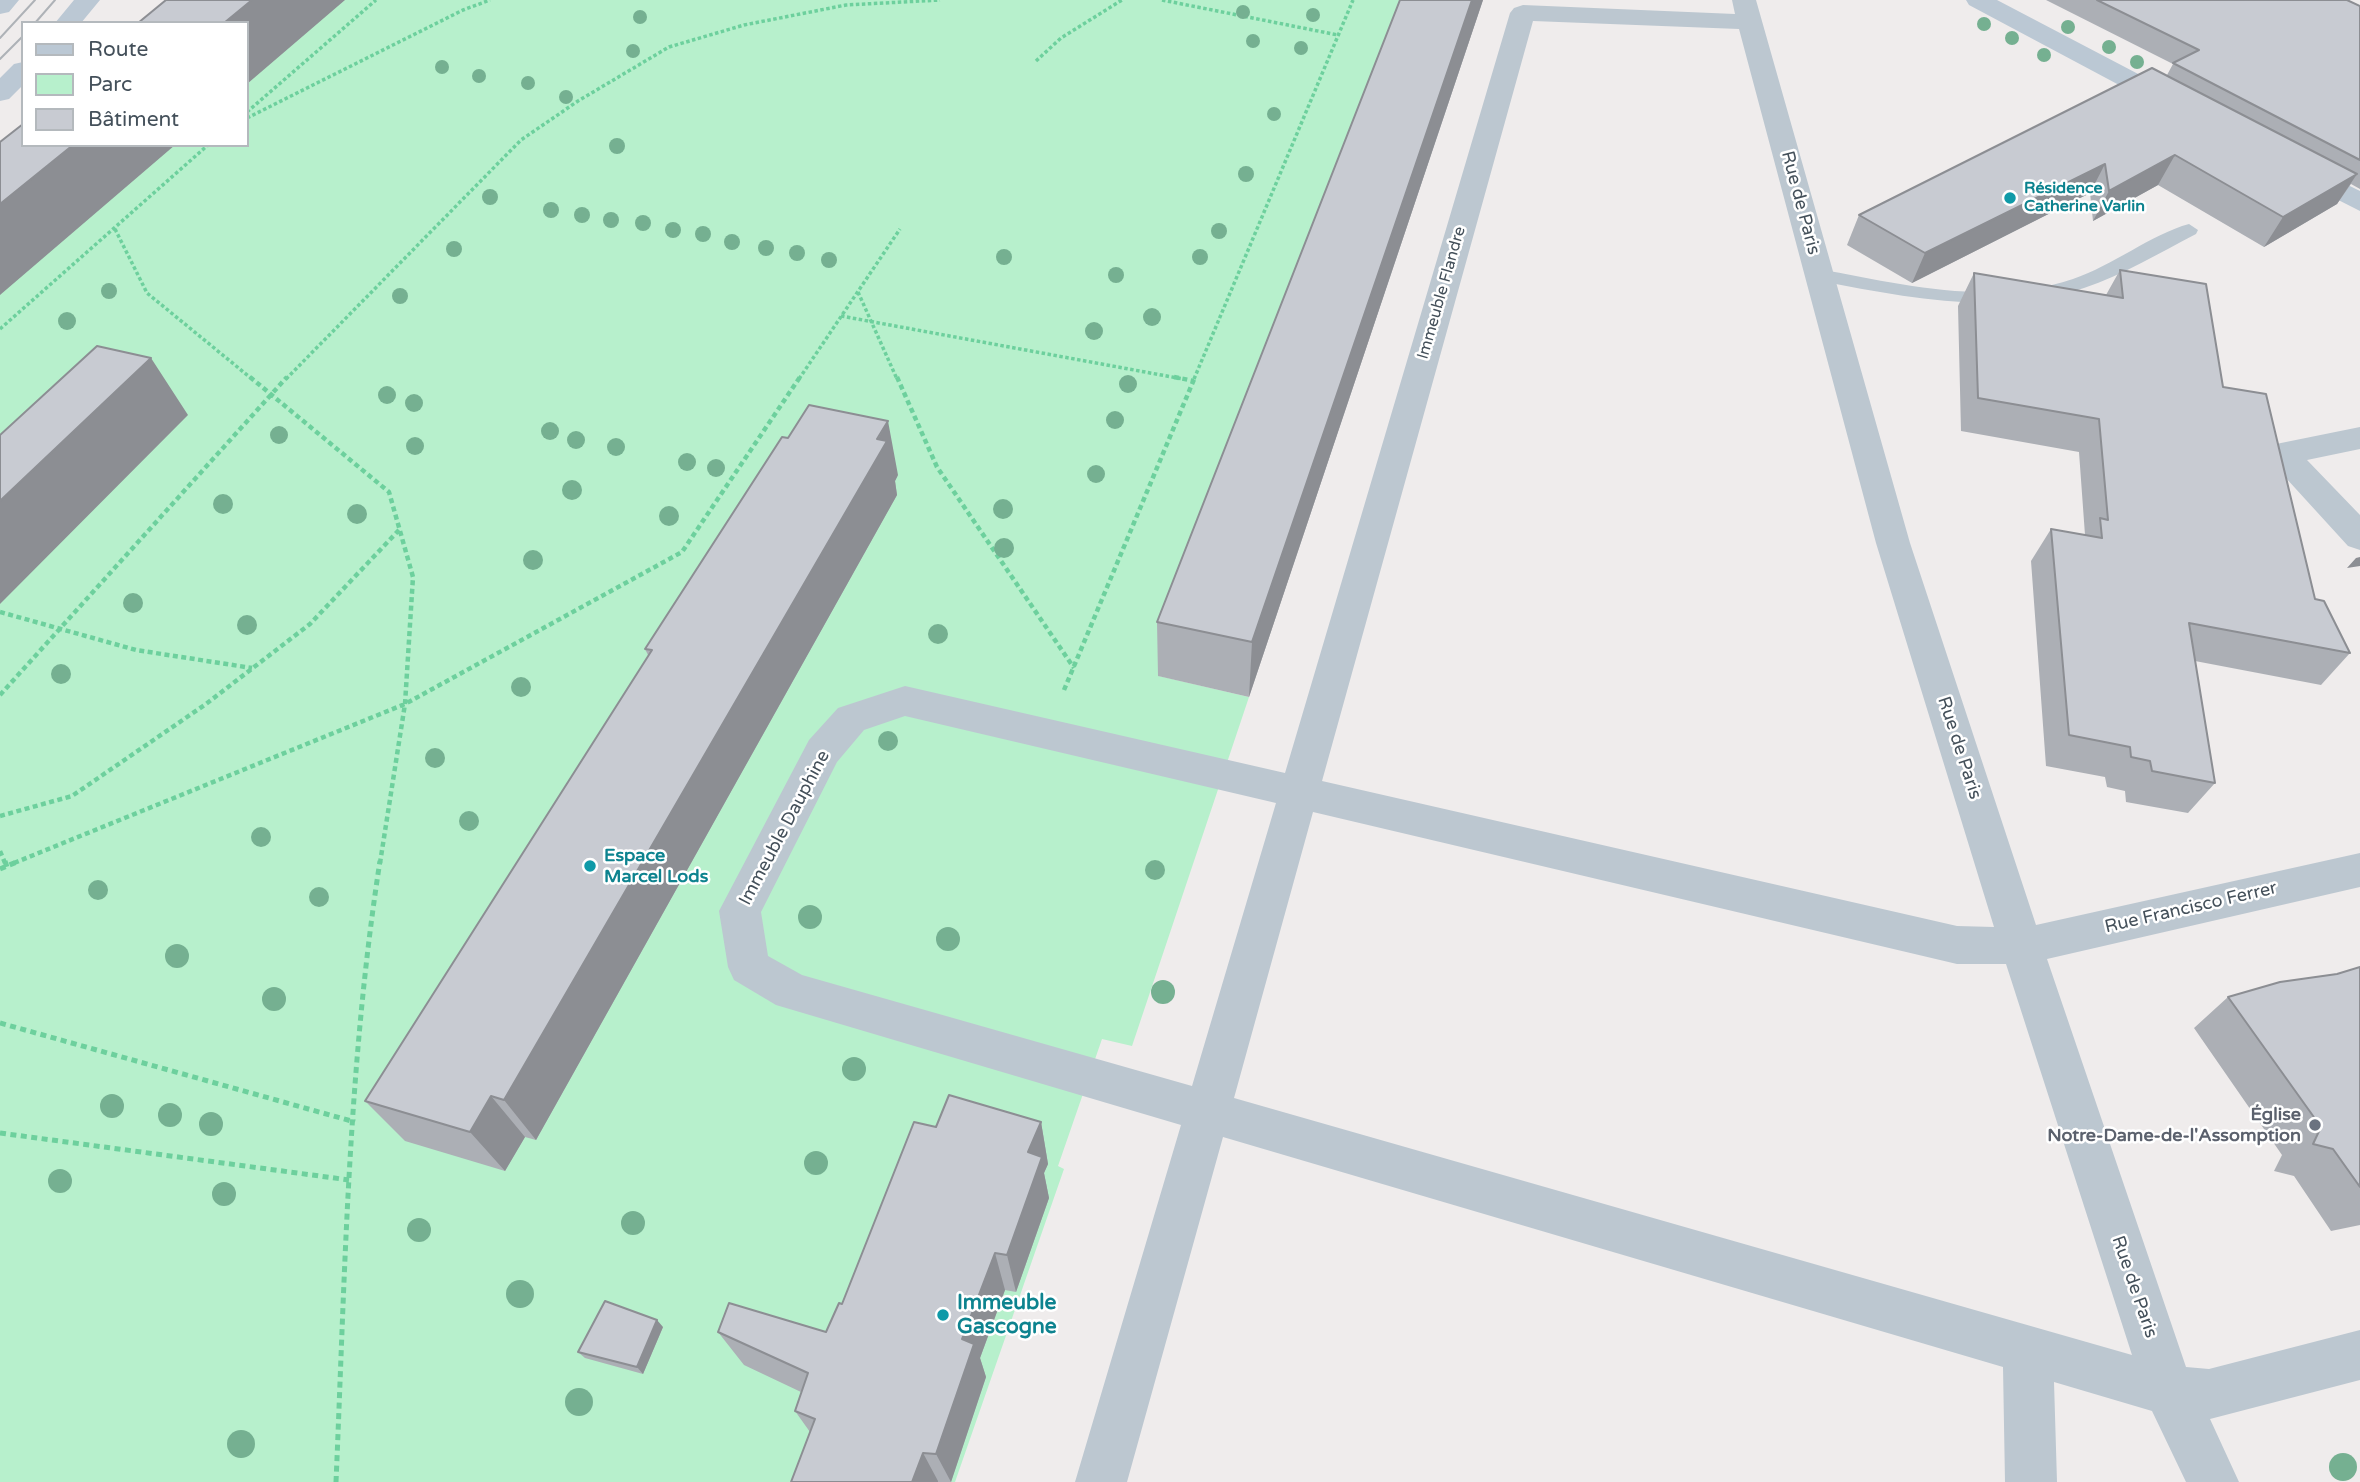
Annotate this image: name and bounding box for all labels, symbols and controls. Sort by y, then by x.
legend [21,21,248,147]
text: Route [88,37,148,62]
text: Parc [88,72,132,97]
text: Bâtiment [88,107,179,132]
street label: Rue de Paris [1776,149,1824,257]
place label: Résidence Catherine Varlin [2024,179,2145,217]
marker: Résidence Catherine Varlin [2002,190,2018,206]
street label: Immeuble Flandre [1414,224,1470,362]
street label: Rue de Paris [1932,694,1986,802]
street label: Immeuble Dauphine [735,747,835,909]
place label: Espace Marcel Lods [604,845,708,888]
marker: Espace Marcel Lods [582,858,598,874]
street label: Rue Francisco Ferrer [2103,878,2279,938]
place label: Église Notre-Dame-de-l'Assomption [2047,1104,2301,1146]
marker: Église Notre-Dame-de-l'Assomption [2307,1117,2323,1133]
street label: Rue de Paris [2106,1233,2162,1341]
place label: Immeuble Gascogne [957,1290,1057,1340]
marker: Immeuble Gascogne [935,1307,951,1323]

